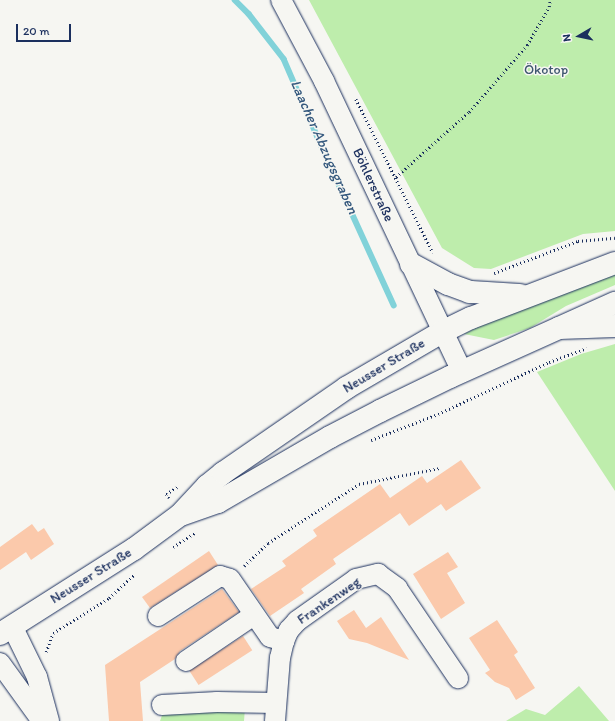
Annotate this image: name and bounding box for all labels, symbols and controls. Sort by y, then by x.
scale bar [18,16,73,42]
north arrow [559,16,599,56]
text: 20 m [23,24,50,38]
text: N [560,33,574,43]
park label: Ökotop [524,62,568,78]
water label: Laacher Abzugsgraben [286,77,362,217]
street label: Böhlerstraße [349,146,397,224]
street label: Neusser Straße [340,335,428,397]
street label: Neusser Straße [47,544,135,608]
street label: Frankenweg [294,574,364,628]

